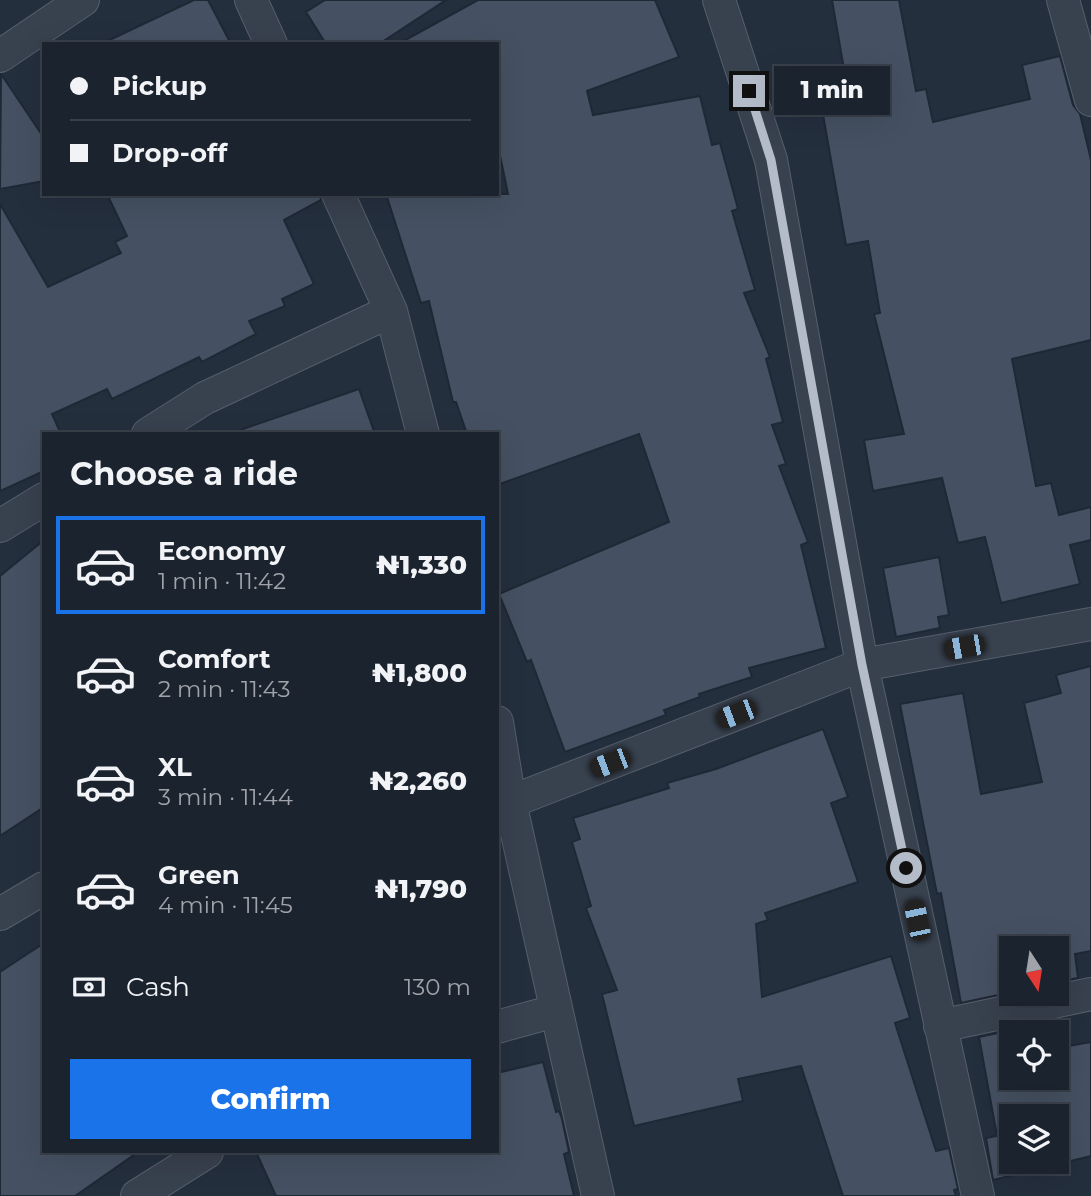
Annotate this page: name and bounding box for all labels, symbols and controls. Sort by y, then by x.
callout: 1 min [774,66,889,116]
text: Pickup [112,70,207,102]
route end [733,75,765,107]
text: 1 min [800,76,864,104]
text: Drop-off [112,137,227,169]
text: Choose a ride [70,454,298,493]
icon: car [74,534,137,597]
text: Economy [158,535,285,567]
text: ₦1,330 [376,549,467,581]
text: 1 min · 11:42 [158,567,286,595]
car [942,633,987,661]
icon: car [74,642,137,705]
text: Comfort [158,643,270,675]
text: ₦1,800 [372,657,467,689]
text: 2 min · 11:43 [158,675,290,703]
car [713,697,760,731]
car [587,746,634,780]
icon: car [74,750,137,813]
text: XL [158,751,192,783]
text: ₦2,260 [370,765,467,797]
text: 3 min · 11:44 [158,783,293,811]
route start [890,852,922,884]
icon: car [74,858,137,921]
text: Green [158,859,240,891]
text: ₦1,790 [375,873,467,905]
text: 4 min · 11:45 [158,891,293,919]
car [903,897,932,943]
north arrow [999,936,1069,1006]
map controls [999,936,1069,1174]
icon: cash [70,968,108,1006]
text: Cash [126,971,190,1003]
text: 130 m [404,973,471,1001]
button: locate [999,1020,1069,1090]
button: Confirm [70,1059,471,1139]
button: layers [999,1104,1069,1174]

